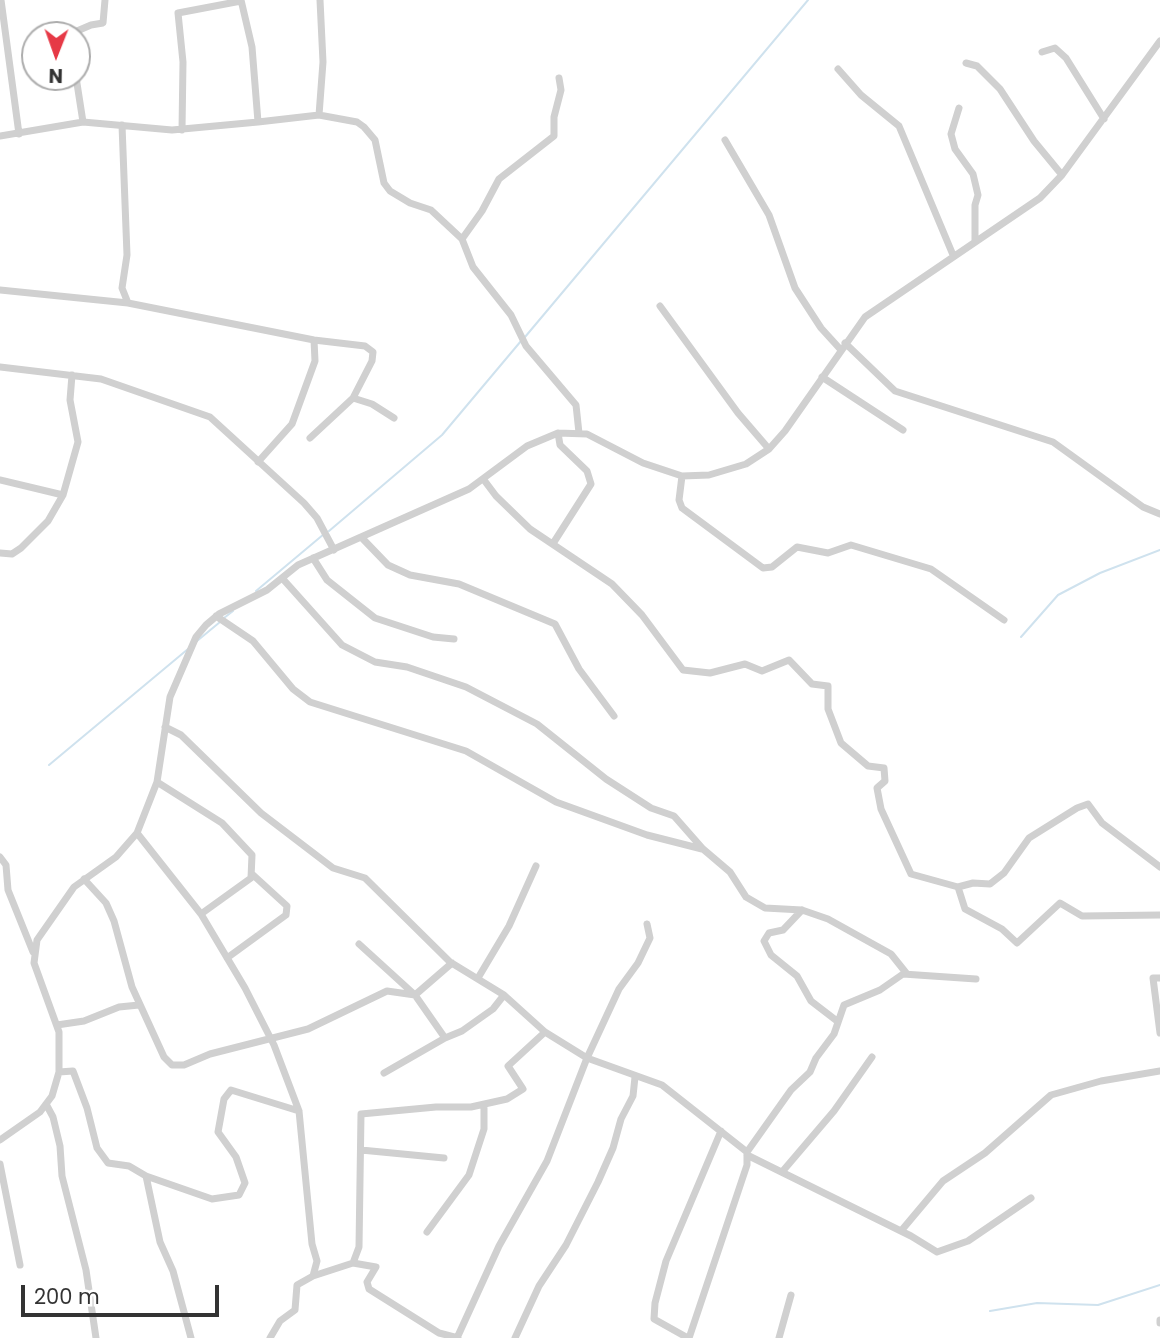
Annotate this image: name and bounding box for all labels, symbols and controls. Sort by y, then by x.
north arrow [21,21,91,91]
text: N [48,62,63,89]
scale bar [24,1272,222,1316]
text: 200 m [34,1282,100,1311]

